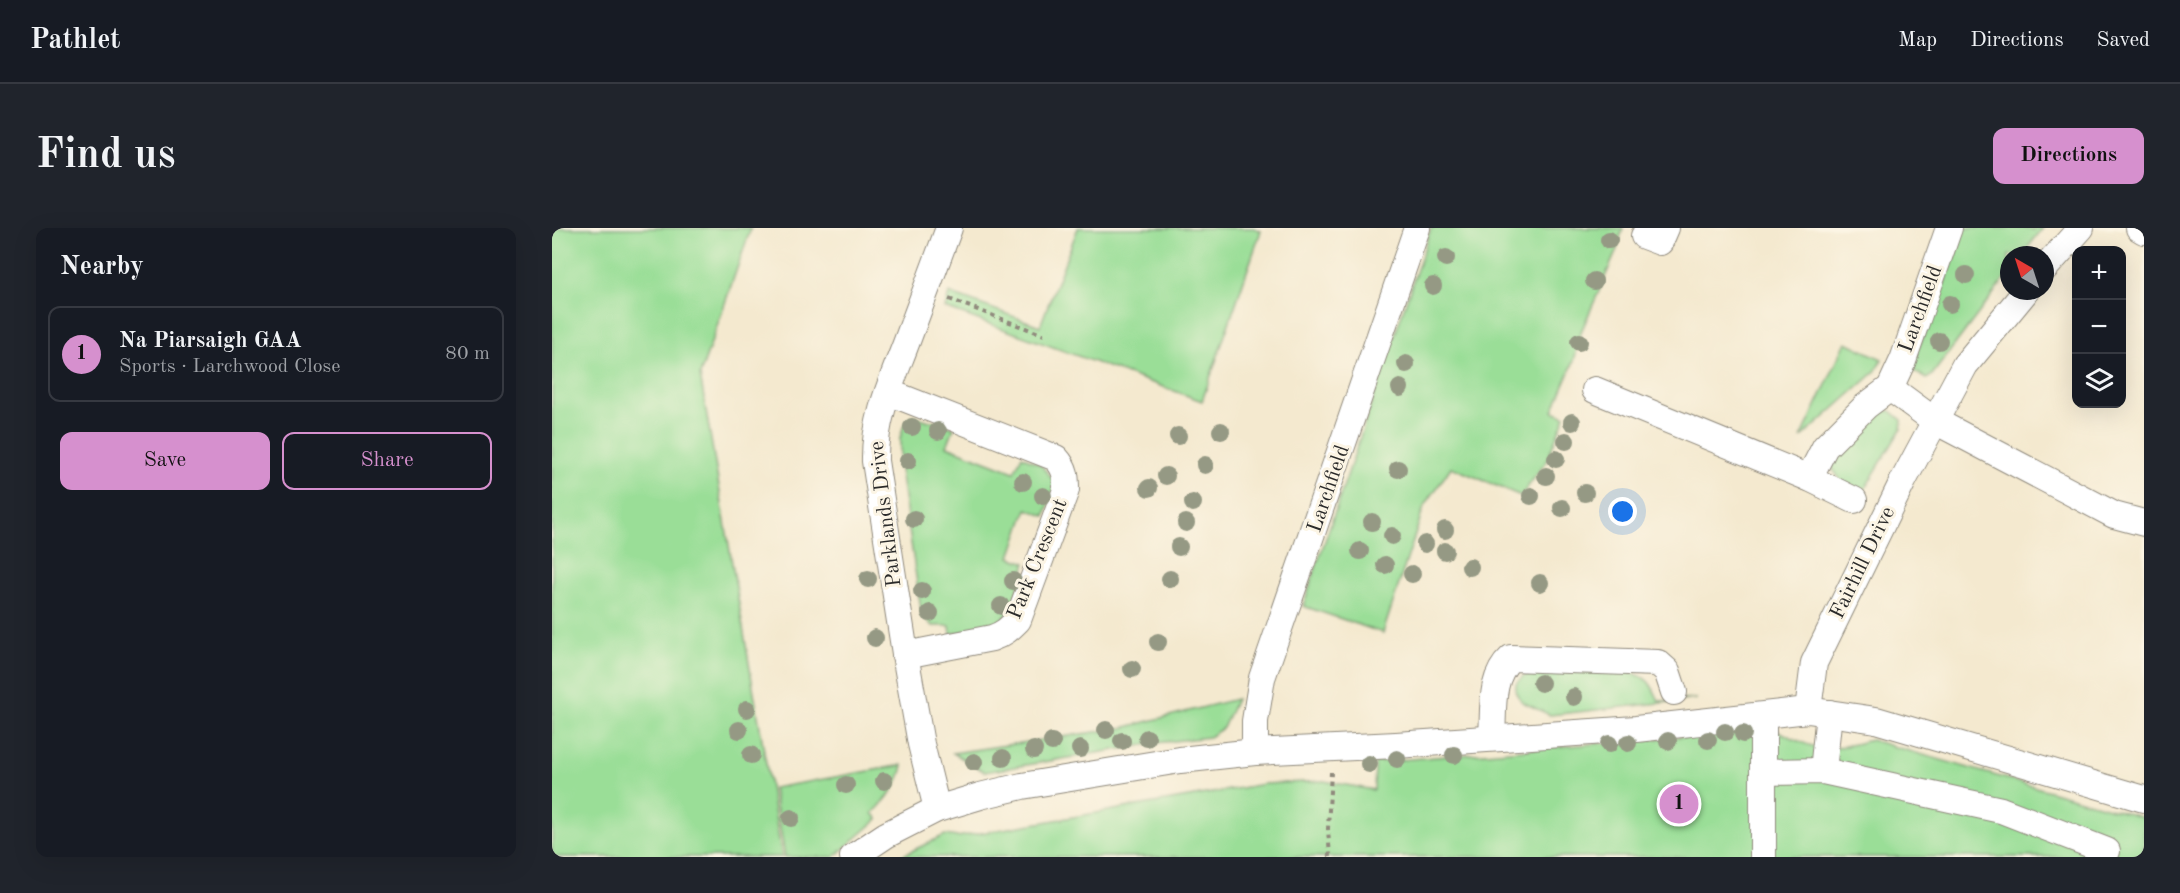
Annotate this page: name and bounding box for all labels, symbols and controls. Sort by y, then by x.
text: Pathlet [30,27,121,55]
text: Map [1898,30,1937,51]
text: Directions [1970,30,2064,51]
text: Saved [2097,30,2150,51]
button: Directions [1993,128,2144,184]
text: Find us [36,135,175,177]
north arrow [2000,246,2054,300]
map controls [2072,246,2126,408]
button: + [2072,246,2126,300]
text: Nearby [60,254,144,280]
street label: Larchfield [1896,263,1946,355]
button: − [2072,300,2126,354]
text: Na Piarsaigh GAA [119,330,302,352]
text: 1 [76,344,87,364]
text: 80 m [445,344,490,364]
button: layers [2072,354,2126,408]
text: Sports · Larchwood Close [119,357,340,377]
button: Save [60,432,270,490]
button: Share [282,432,492,490]
street label: Parklands Drive [867,440,905,588]
street label: Larchfield [1304,443,1354,535]
street label: Park Crescent [1004,496,1072,622]
your location [1608,497,1637,526]
street label: Fairhill Drive [1827,503,1899,623]
pin: 1 [1660,782,1698,826]

